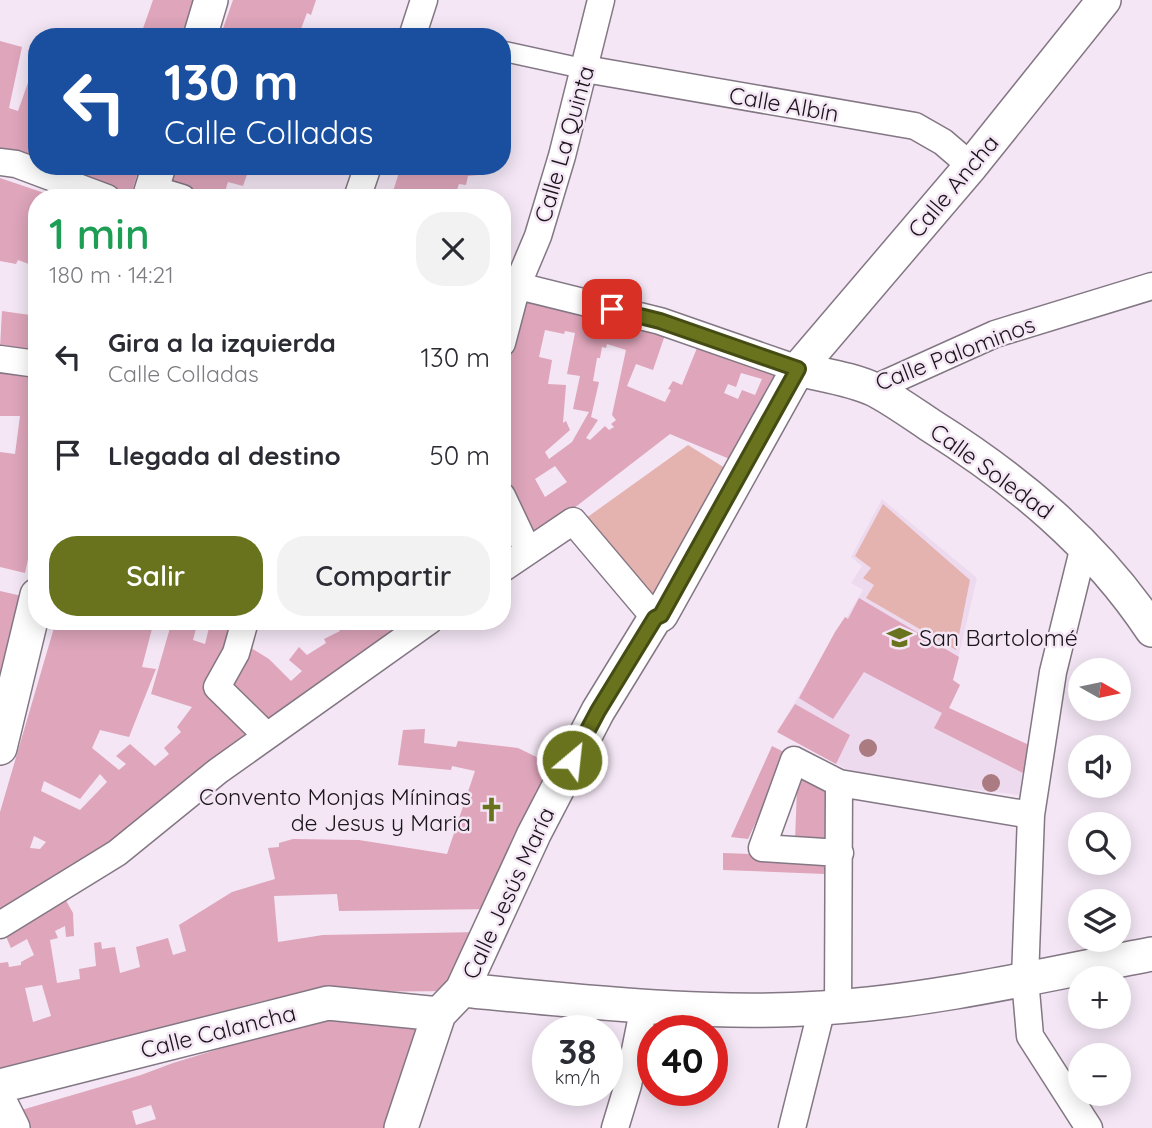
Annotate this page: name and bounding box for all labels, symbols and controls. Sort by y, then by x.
text: 130 m [164,51,298,112]
icon: left [49,56,140,147]
street label: Calle La Quinta [528,62,600,226]
street label: Calle Albín [727,80,841,128]
text: Calle Colladas [164,112,374,152]
street label: Calle Ancha [901,129,1005,243]
text: 1 min [49,207,150,260]
button: close [416,212,490,286]
text: 180 m · 14:21 [49,260,174,289]
pin [582,279,642,339]
icon: arrive [593,290,631,328]
street label: Calle Palominos [871,309,1039,397]
text: Gira a la izquierda [108,326,336,359]
icon: left [49,338,87,376]
text: 130 m [420,341,490,374]
text: Calle Colladas [108,359,259,388]
street label: Calle Soledad [925,417,1059,525]
icon: arrive [49,436,87,474]
text: Llegada al destino [108,439,341,472]
text: 50 m [430,439,490,472]
button: Salir [49,536,263,616]
button: Compartir [277,536,490,616]
school or university icon: San Bartolomé [885,623,913,651]
place label: San Bartolomé [919,623,1078,652]
north arrow [1068,658,1130,721]
map controls [1068,658,1131,1106]
position arrow [535,723,609,797]
button: sound [1068,735,1131,798]
place label: Convento Monjas Míninas de Jesus y Maria [199,782,471,837]
church icon: Convento Monjas Míninas de Jesus y Maria [477,795,505,823]
street label: Calle Jesús María [455,802,561,984]
button: search [1068,812,1131,875]
button: layers [1068,889,1131,952]
button: + [1068,966,1131,1029]
street label: Calle Calancha [137,998,299,1064]
speed limit sign: 40 [637,1015,728,1106]
text: 38 [559,1029,596,1073]
button: − [1068,1043,1131,1106]
text: km/h [555,1066,600,1089]

